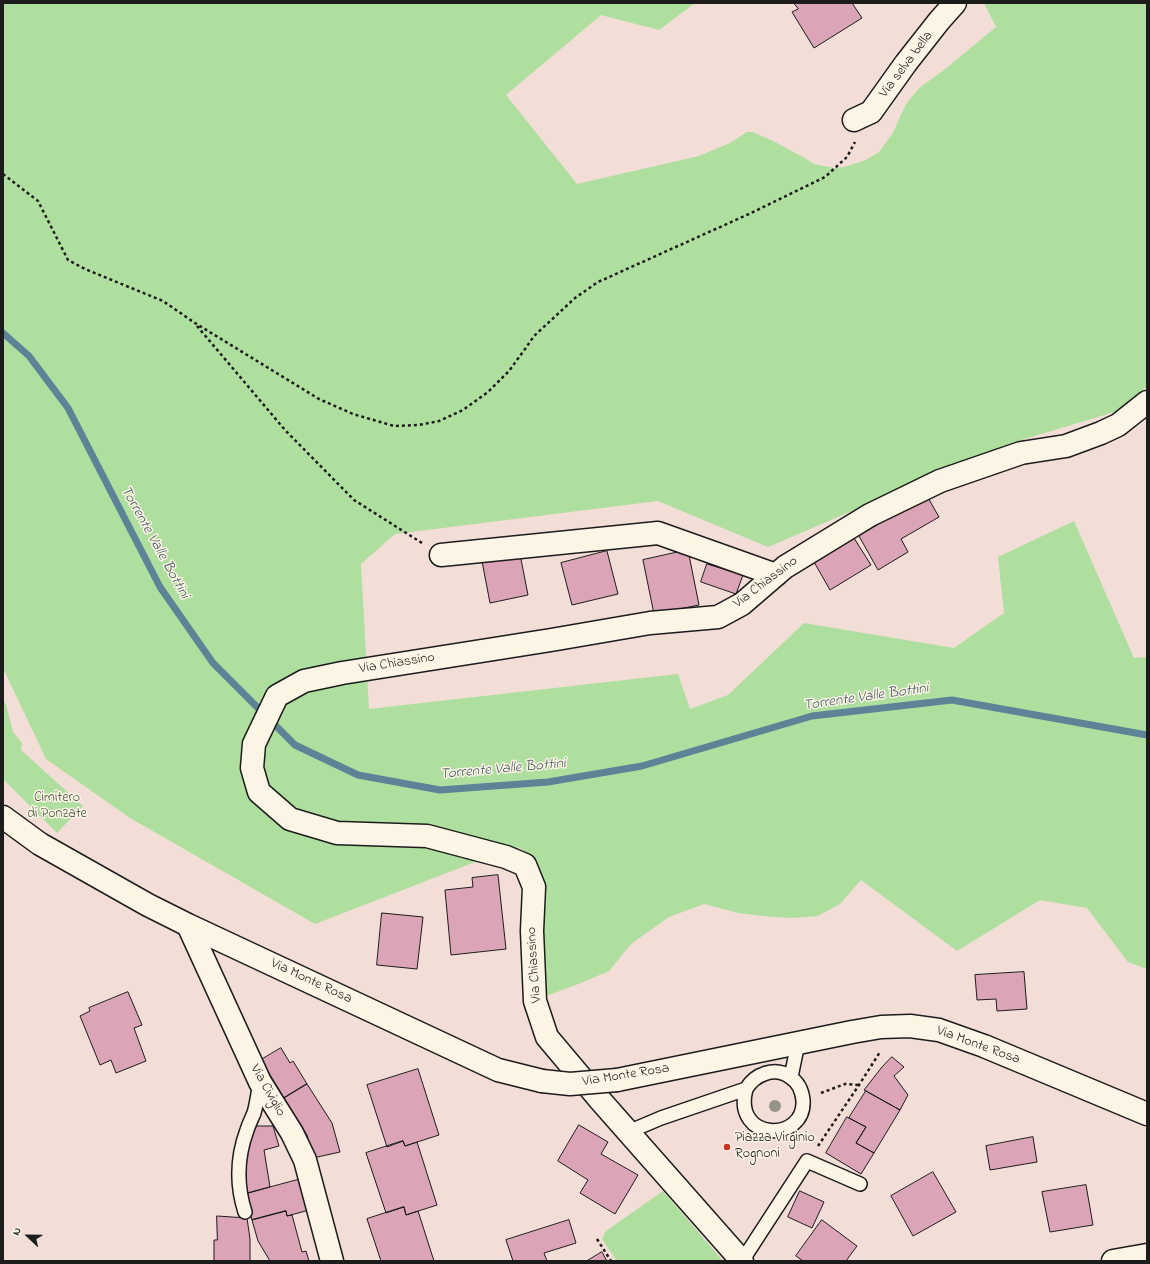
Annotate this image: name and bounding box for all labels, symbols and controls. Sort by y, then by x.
street label: Via selva bella [877,28,937,102]
water label: Torrente Valle Bottini [116,483,192,603]
street label: Via Chiassino [731,553,801,613]
street label: Via Chiassino [358,650,436,678]
water label: Torrente Valle Bottini [802,680,930,716]
water label: Torrente Valle Bottini [439,756,567,784]
park label: Cimitero di Ponzate [27,791,87,824]
street label: Via Chiassino [524,926,546,1004]
street label: Via Monte Rosa [268,956,354,1008]
street label: Via Monte Rosa [934,1023,1022,1069]
street label: Via Monte Rosa [581,1061,671,1091]
street label: Via Civiglio [246,1062,288,1120]
place label: Piazza Virginio Rognoni [735,1131,815,1164]
marker: Piazza Virginio Rognoni [722,1142,732,1152]
north arrow [8,1216,48,1256]
text: N [8,1225,26,1238]

